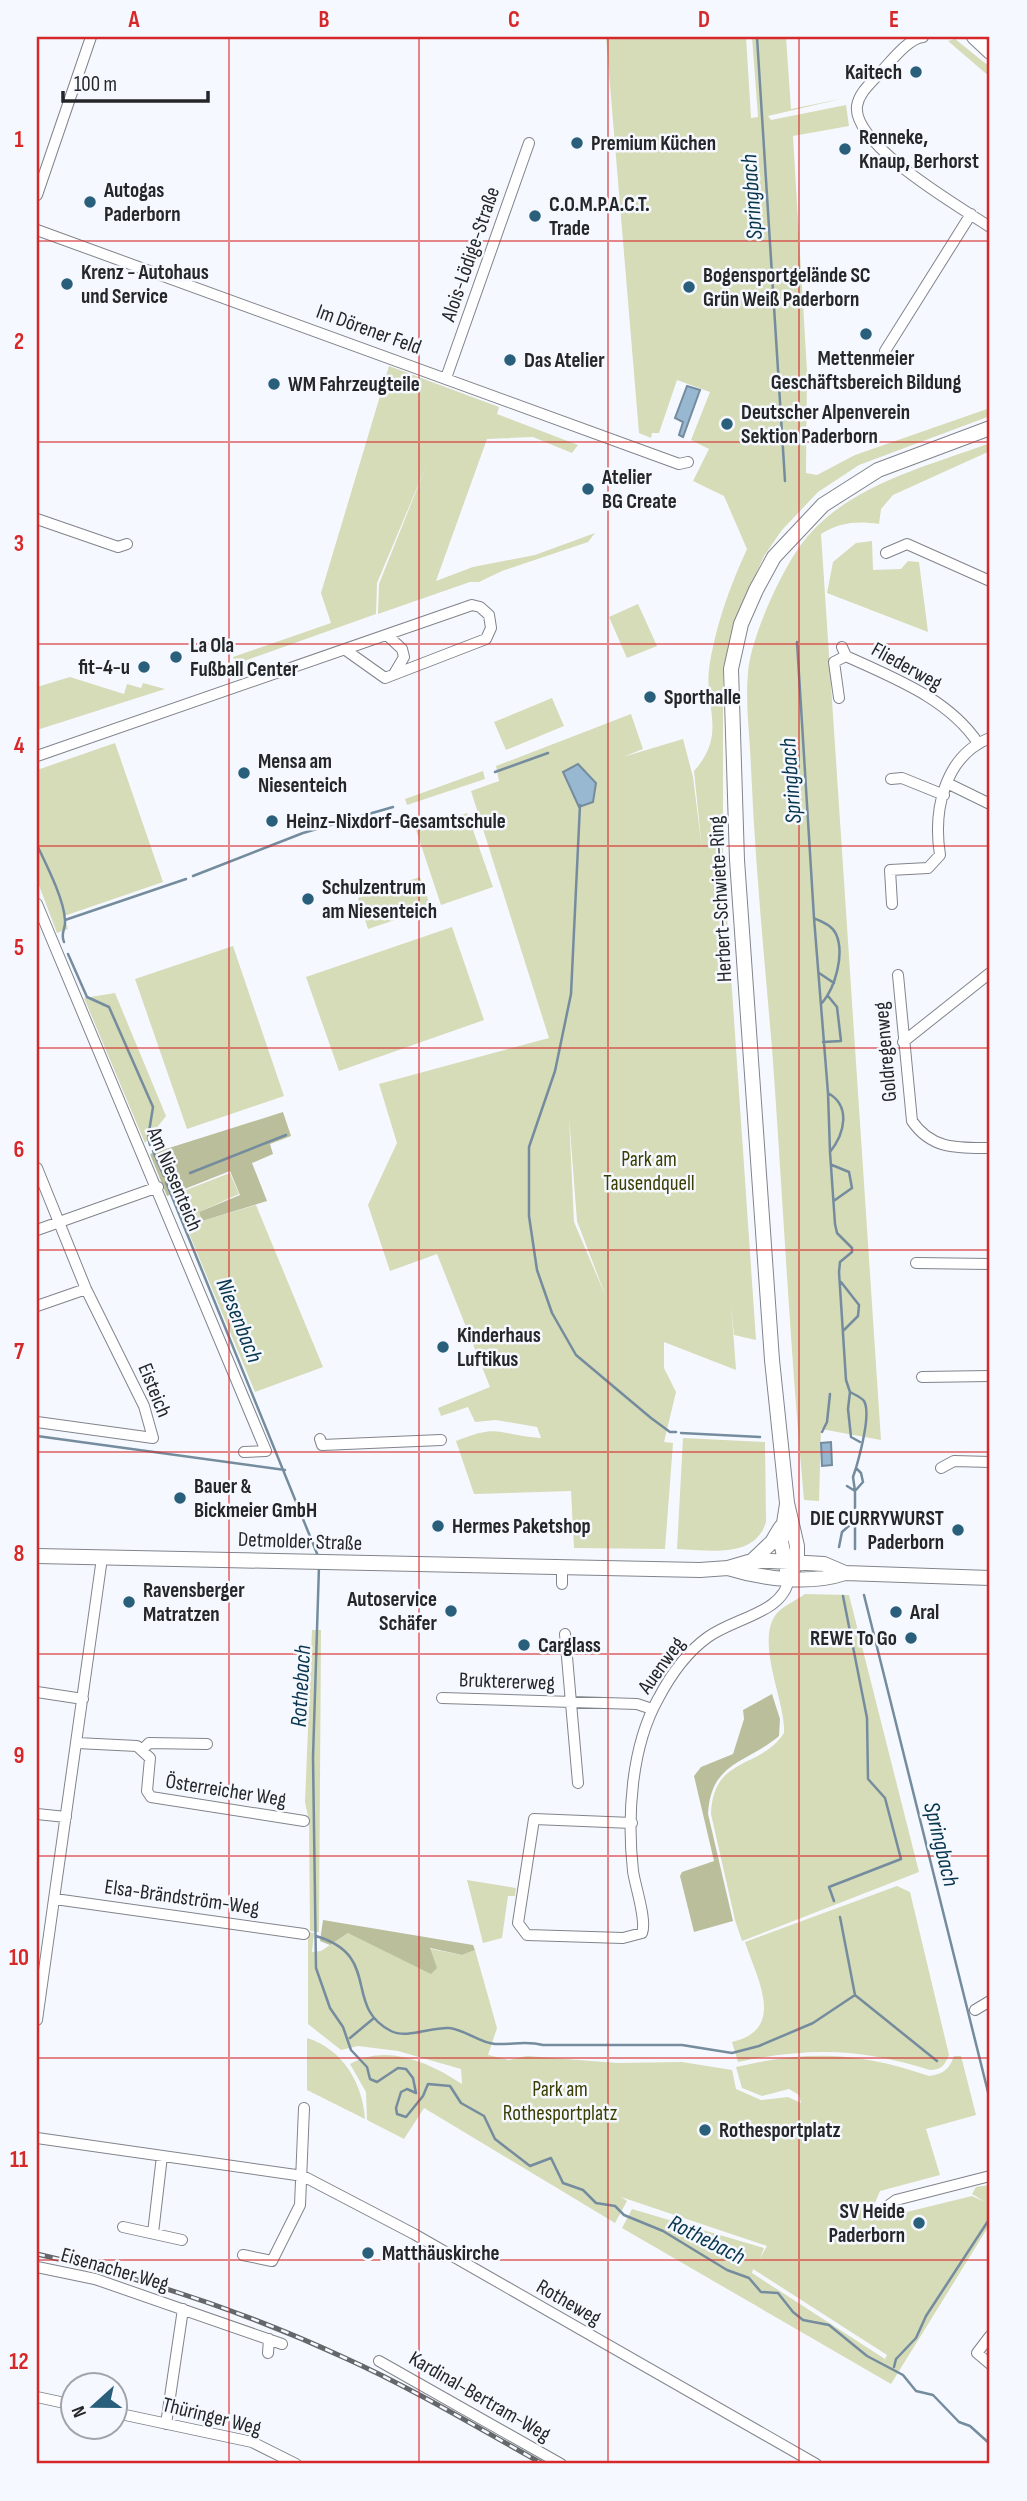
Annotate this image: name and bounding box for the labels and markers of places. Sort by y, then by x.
place label: Kaitech [845,60,902,85]
marker: Kaitech [908,64,924,80]
place label: Renneke, Knaup, Berhorst [859,125,979,174]
place label: Premium Küchen [591,131,716,156]
marker: Premium Küchen [569,135,585,151]
marker: Renneke, Knaup, Berhorst [837,141,853,157]
place label: Autogas Paderborn [103,178,181,227]
place label: C.O.M.P.A.C.T. Trade [549,192,650,241]
marker: Autogas Paderborn [82,194,98,210]
marker: C.O.M.P.A.C.T. Trade [527,208,543,224]
place label: Krenz - Autohaus und Service [81,260,209,309]
place label: Bogensportgelände SC Grün Weiß Paderborn [703,263,871,312]
marker: Krenz - Autohaus und Service [59,276,75,292]
marker: Bogensportgelände SC Grün Weiß Paderborn [681,279,697,295]
marker: Mettenmeier Geschäftsbereich Bildung [858,326,874,342]
place label: Mettenmeier Geschäftsbereich Bildung [771,346,961,395]
place label: Das Atelier [524,348,605,373]
marker: Das Atelier [502,352,518,368]
place label: WM Fahrzeugteile [288,372,420,397]
marker: WM Fahrzeugteile [266,376,282,392]
place label: Deutscher Alpenverein Sektion Paderborn [741,400,910,449]
marker: Deutscher Alpenverein Sektion Paderborn [719,416,735,432]
place label: Atelier BG Create [601,465,677,514]
marker: Atelier BG Create [580,481,596,497]
place label: La Ola Fußball Center [190,633,299,682]
marker: La Ola Fußball Center [168,649,184,665]
place label: fit-4-u [78,655,130,680]
marker: fit-4-u [136,659,152,675]
place label: Sporthalle [664,685,741,710]
marker: Sporthalle [642,689,658,705]
place label: Mensa am Niesenteich [258,749,347,798]
marker: Mensa am Niesenteich [236,765,252,781]
place label: Heinz-Nixdorf-Gesamtschule [286,809,506,834]
marker: Heinz-Nixdorf-Gesamtschule [264,813,280,829]
place label: Schulzentrum am Niesenteich [322,875,437,924]
marker: Schulzentrum am Niesenteich [300,891,316,907]
place label: Kinderhaus Luftikus [457,1323,541,1372]
marker: Kinderhaus Luftikus [435,1339,451,1355]
place label: Bauer & Bickmeier GmbH [194,1474,317,1523]
marker: Bauer & Bickmeier GmbH [172,1490,188,1506]
place label: DIE CURRYWURST Paderborn [810,1506,944,1555]
place label: Hermes Paketshop [452,1514,591,1539]
marker: Hermes Paketshop [430,1518,446,1534]
marker: DIE CURRYWURST Paderborn [950,1522,966,1538]
place label: Ravensberger Matratzen [143,1578,245,1627]
place label: Autoservice Schäfer [346,1587,438,1636]
marker: Ravensberger Matratzen [121,1594,137,1610]
place label: Aral [909,1600,939,1625]
marker: Autoservice Schäfer [443,1603,459,1619]
marker: Aral [888,1604,904,1620]
place label: REWE To Go [810,1626,897,1651]
marker: REWE To Go [903,1630,919,1646]
place label: Carglass [538,1633,601,1658]
marker: Carglass [516,1637,532,1653]
place label: Rothesportplatz [719,2118,841,2143]
marker: Rothesportplatz [697,2122,713,2138]
place label: SV Heide Paderborn [828,2199,905,2248]
marker: SV Heide Paderborn [911,2215,927,2231]
place label: Matthäuskirche [382,2241,500,2266]
marker: Matthäuskirche [360,2245,376,2261]

